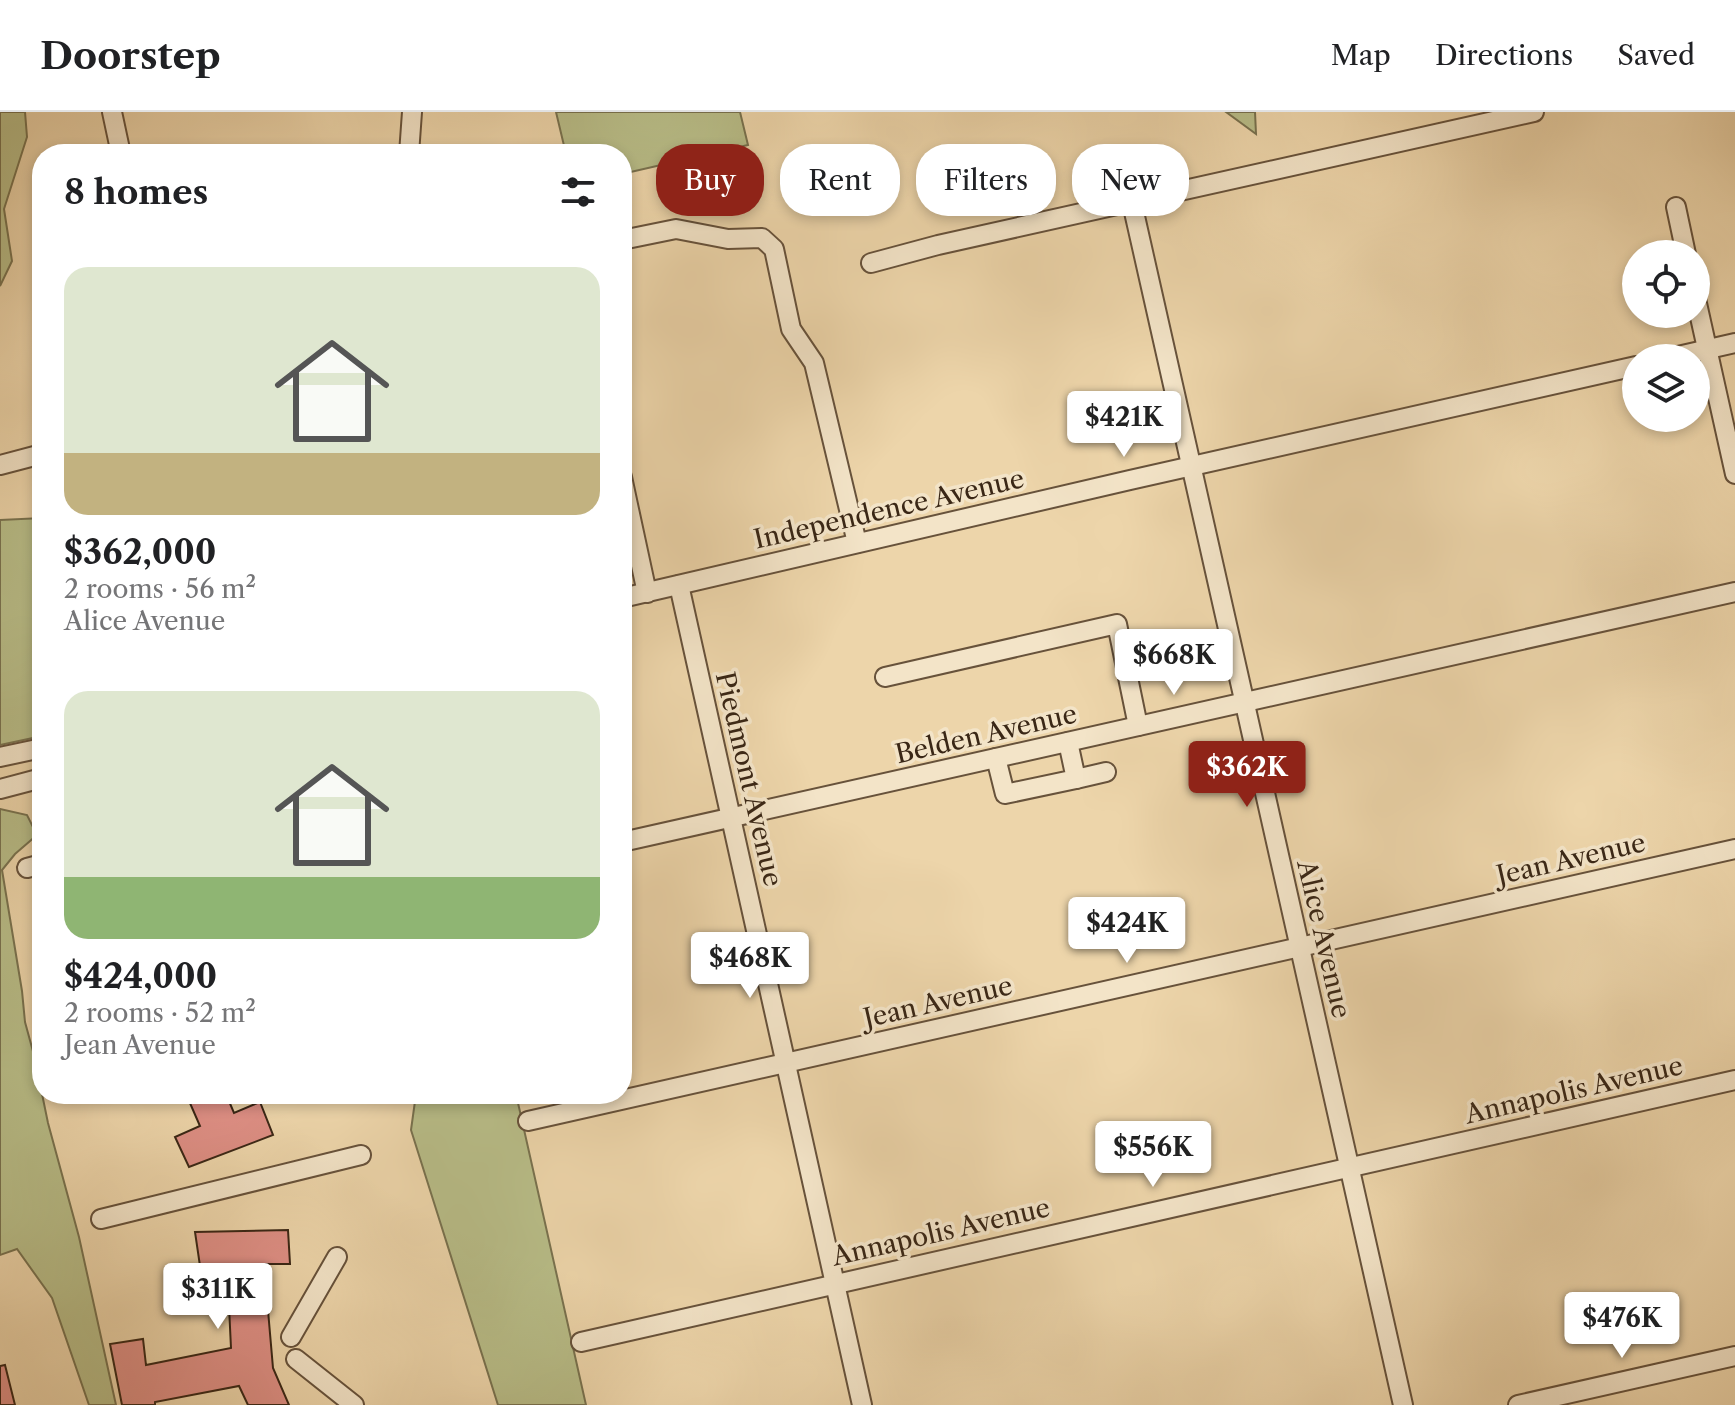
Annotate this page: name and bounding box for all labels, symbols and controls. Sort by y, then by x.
text: Doorstep [40,32,221,79]
text: Map [1331,38,1391,72]
text: Directions [1435,38,1573,72]
text: Saved [1617,38,1695,72]
chip: Buy [656,144,764,216]
chip: Rent [780,144,900,216]
chip: Filters [916,144,1056,216]
chip: New [1072,144,1189,216]
icon: filters [556,170,600,214]
text: 8 homes [64,171,208,213]
map controls [1622,240,1710,432]
button: locate [1622,240,1710,328]
icon: home [260,319,404,463]
button: layers [1622,344,1710,432]
pin: $421K [1068,391,1180,459]
text: $421K [1085,401,1163,433]
street label: Independence Avenue [751,462,1027,556]
text: $362,000 [64,531,217,573]
text: 2 rooms · 56 m² [64,573,256,605]
text: Alice Avenue [64,605,225,637]
pin: $668K [1118,629,1230,697]
text: $668K [1133,639,1215,671]
street label: Piedmont Avenue [709,669,789,889]
street label: Belden Avenue [892,698,1080,770]
pin: $362K [1191,741,1303,809]
icon: home [260,743,404,887]
text: $362K [1207,751,1287,783]
street label: Jean Avenue [1490,826,1649,893]
street label: Alice Avenue [1290,856,1358,1021]
pin: $424K [1071,897,1183,965]
text: $424K [1086,907,1168,939]
pin: $468K [694,932,806,1000]
text: $468K [709,942,791,974]
text: $424,000 [64,955,217,997]
street label: Jean Avenue [857,969,1016,1036]
text: 2 rooms · 52 m² [64,997,256,1029]
text: Jean Avenue [64,1029,216,1061]
street label: Annapolis Avenue [1461,1049,1686,1131]
pin: $556K [1097,1121,1209,1189]
text: $556K [1113,1131,1193,1163]
street label: Annapolis Avenue [828,1191,1053,1273]
pin: $311K [162,1263,274,1331]
text: $311K [181,1273,255,1305]
pin: $476K [1566,1292,1678,1360]
text: $476K [1582,1302,1662,1334]

